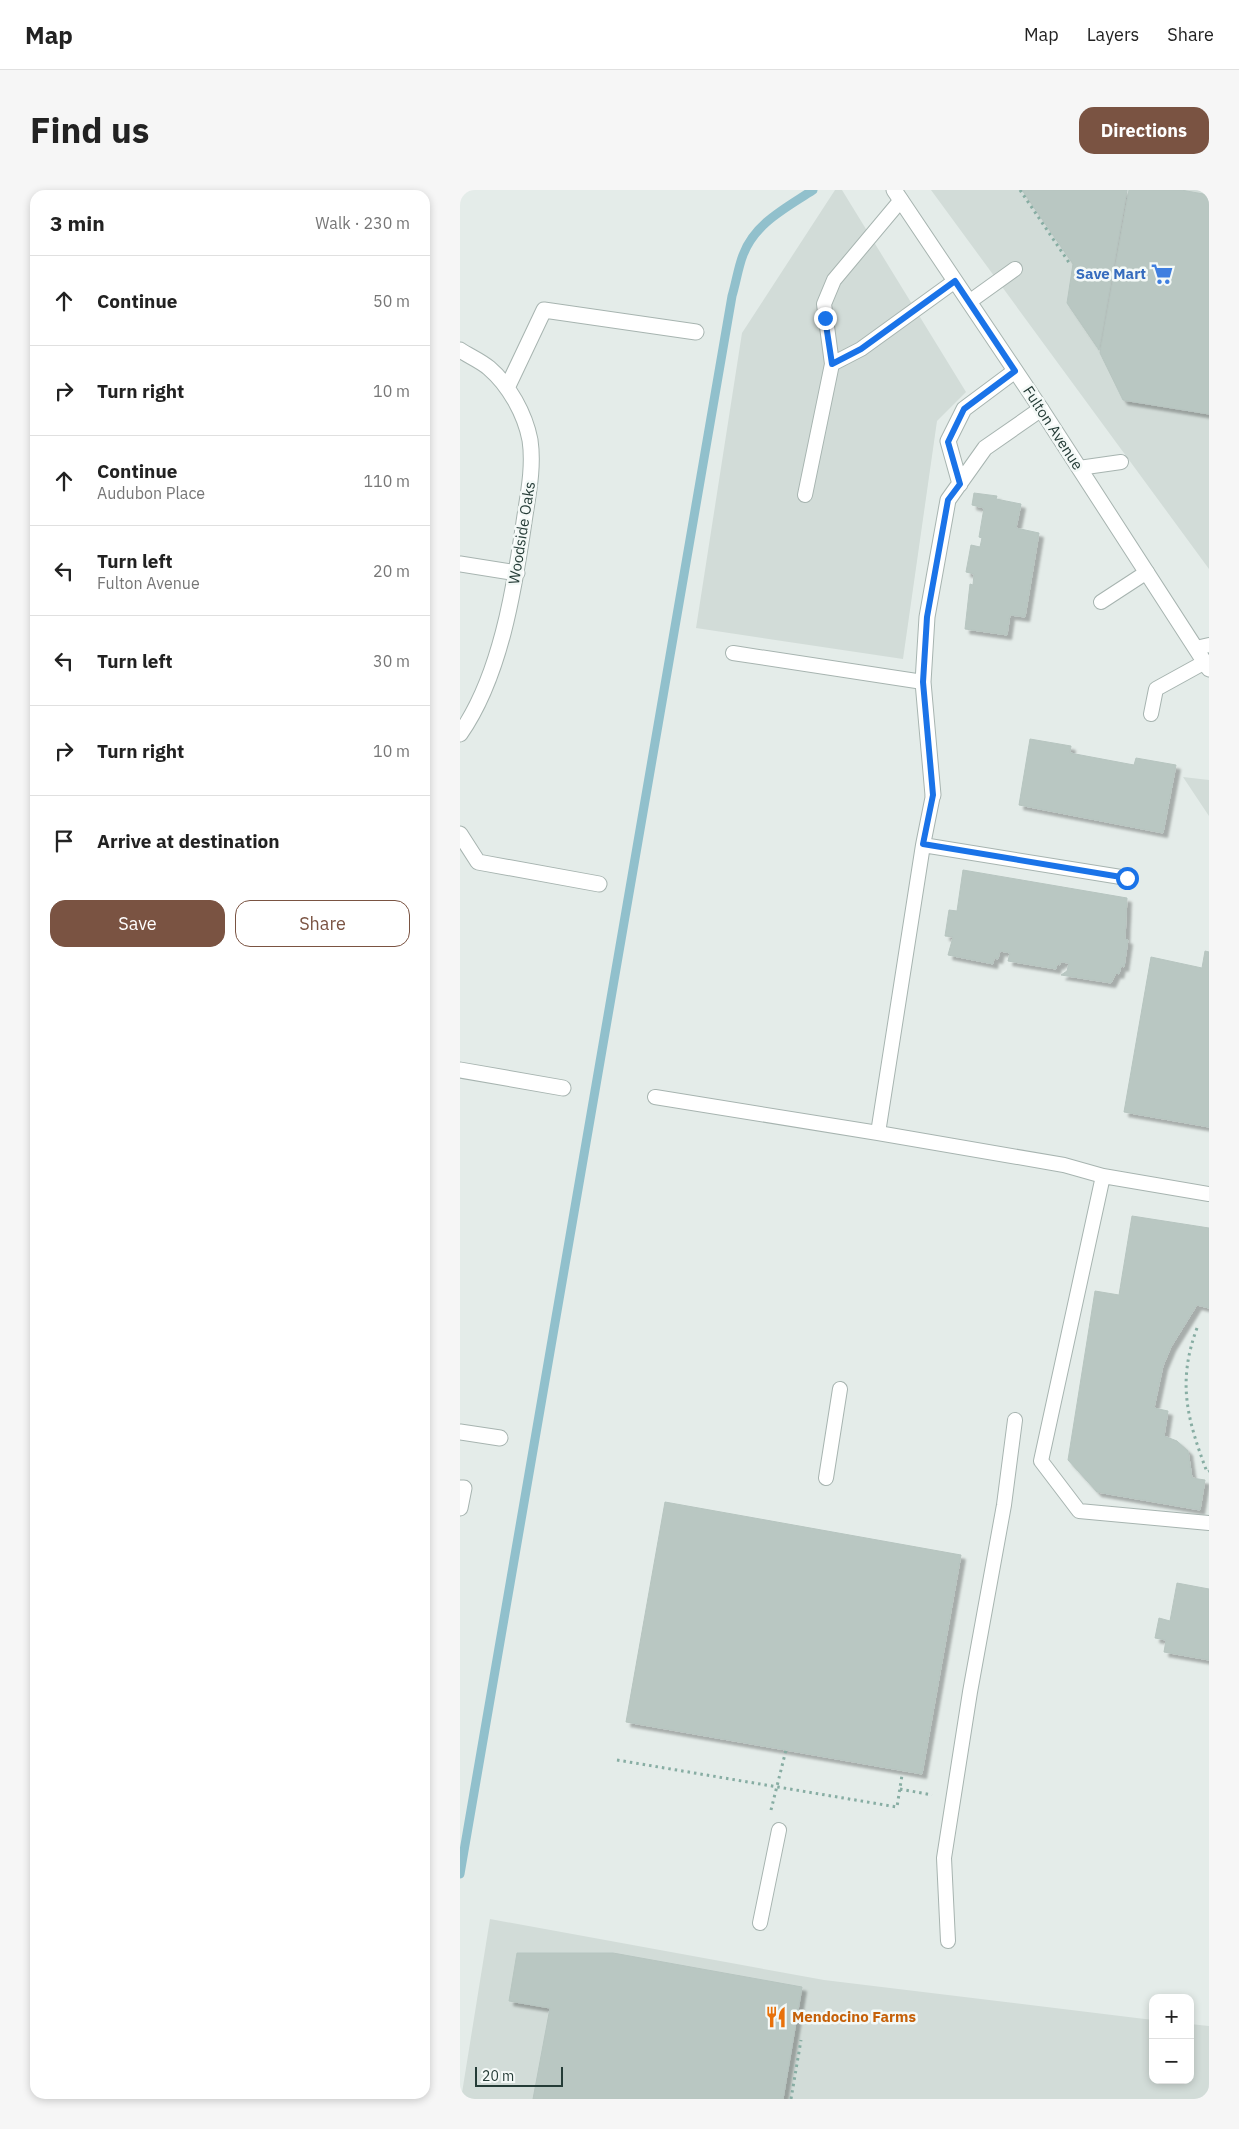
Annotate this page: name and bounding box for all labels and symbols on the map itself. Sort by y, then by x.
supermarket icon: Save Mart [1149,261,1175,287]
place label: Save Mart [1076,264,1146,283]
route end [814,307,837,330]
street label: Fulton Avenue [1019,382,1088,473]
street label: Woodside Oaks [504,480,539,586]
route start [1116,867,1139,890]
restaurant icon: Mendocino Farms [763,2004,789,2030]
place label: Mendocino Farms [792,2007,916,2026]
scale bar [475,2064,562,2087]

